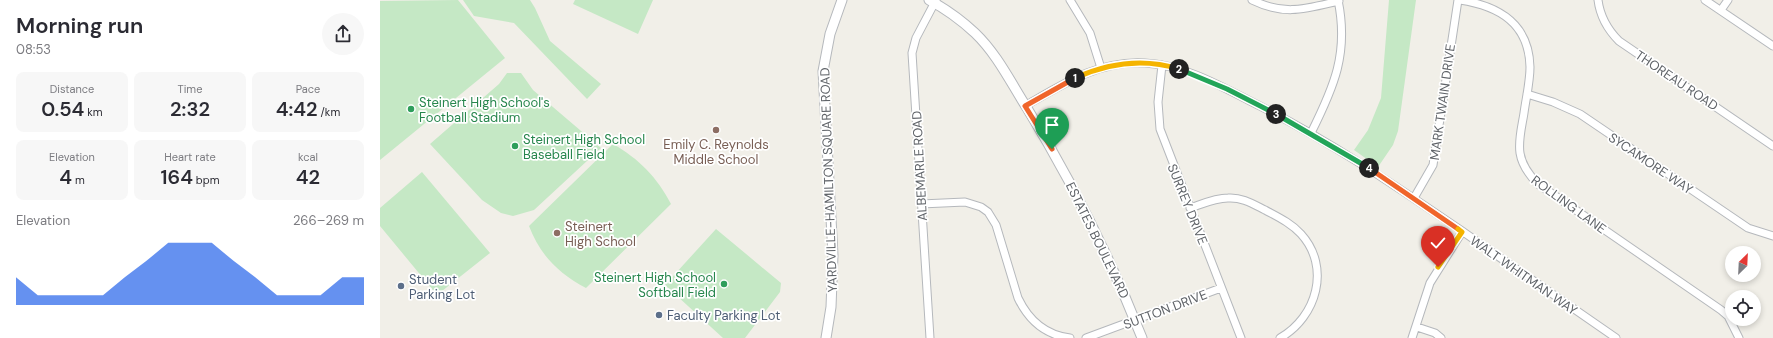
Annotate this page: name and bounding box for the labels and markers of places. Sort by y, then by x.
pin: 2 [1169,59,1189,79]
pin: 1 [1065,68,1085,88]
place label: Steinert High School's Football Stadium [419,94,550,126]
marker: Steinert High School's Football Stadium [406,104,416,114]
pin: 3 [1266,104,1286,124]
pin [1035,108,1069,149]
marker: Emily C. Reynolds Middle School [711,125,721,135]
place label: Steinert High School Baseball Field [523,131,645,163]
place label: Emily C. Reynolds Middle School [663,136,769,168]
marker: Steinert High School Baseball Field [510,141,520,151]
pin: 4 [1359,158,1379,178]
place label: Steinert High School [565,218,636,250]
pin [1421,226,1455,267]
marker: Steinert High School [552,228,562,238]
place label: Steinert High School Softball Field [594,269,716,301]
place label: Student Parking Lot [409,271,475,303]
marker: Steinert High School Softball Field [719,279,729,289]
marker: Student Parking Lot [396,281,406,291]
place label: Faculty Parking Lot [667,307,780,324]
marker: Faculty Parking Lot [654,310,664,320]

